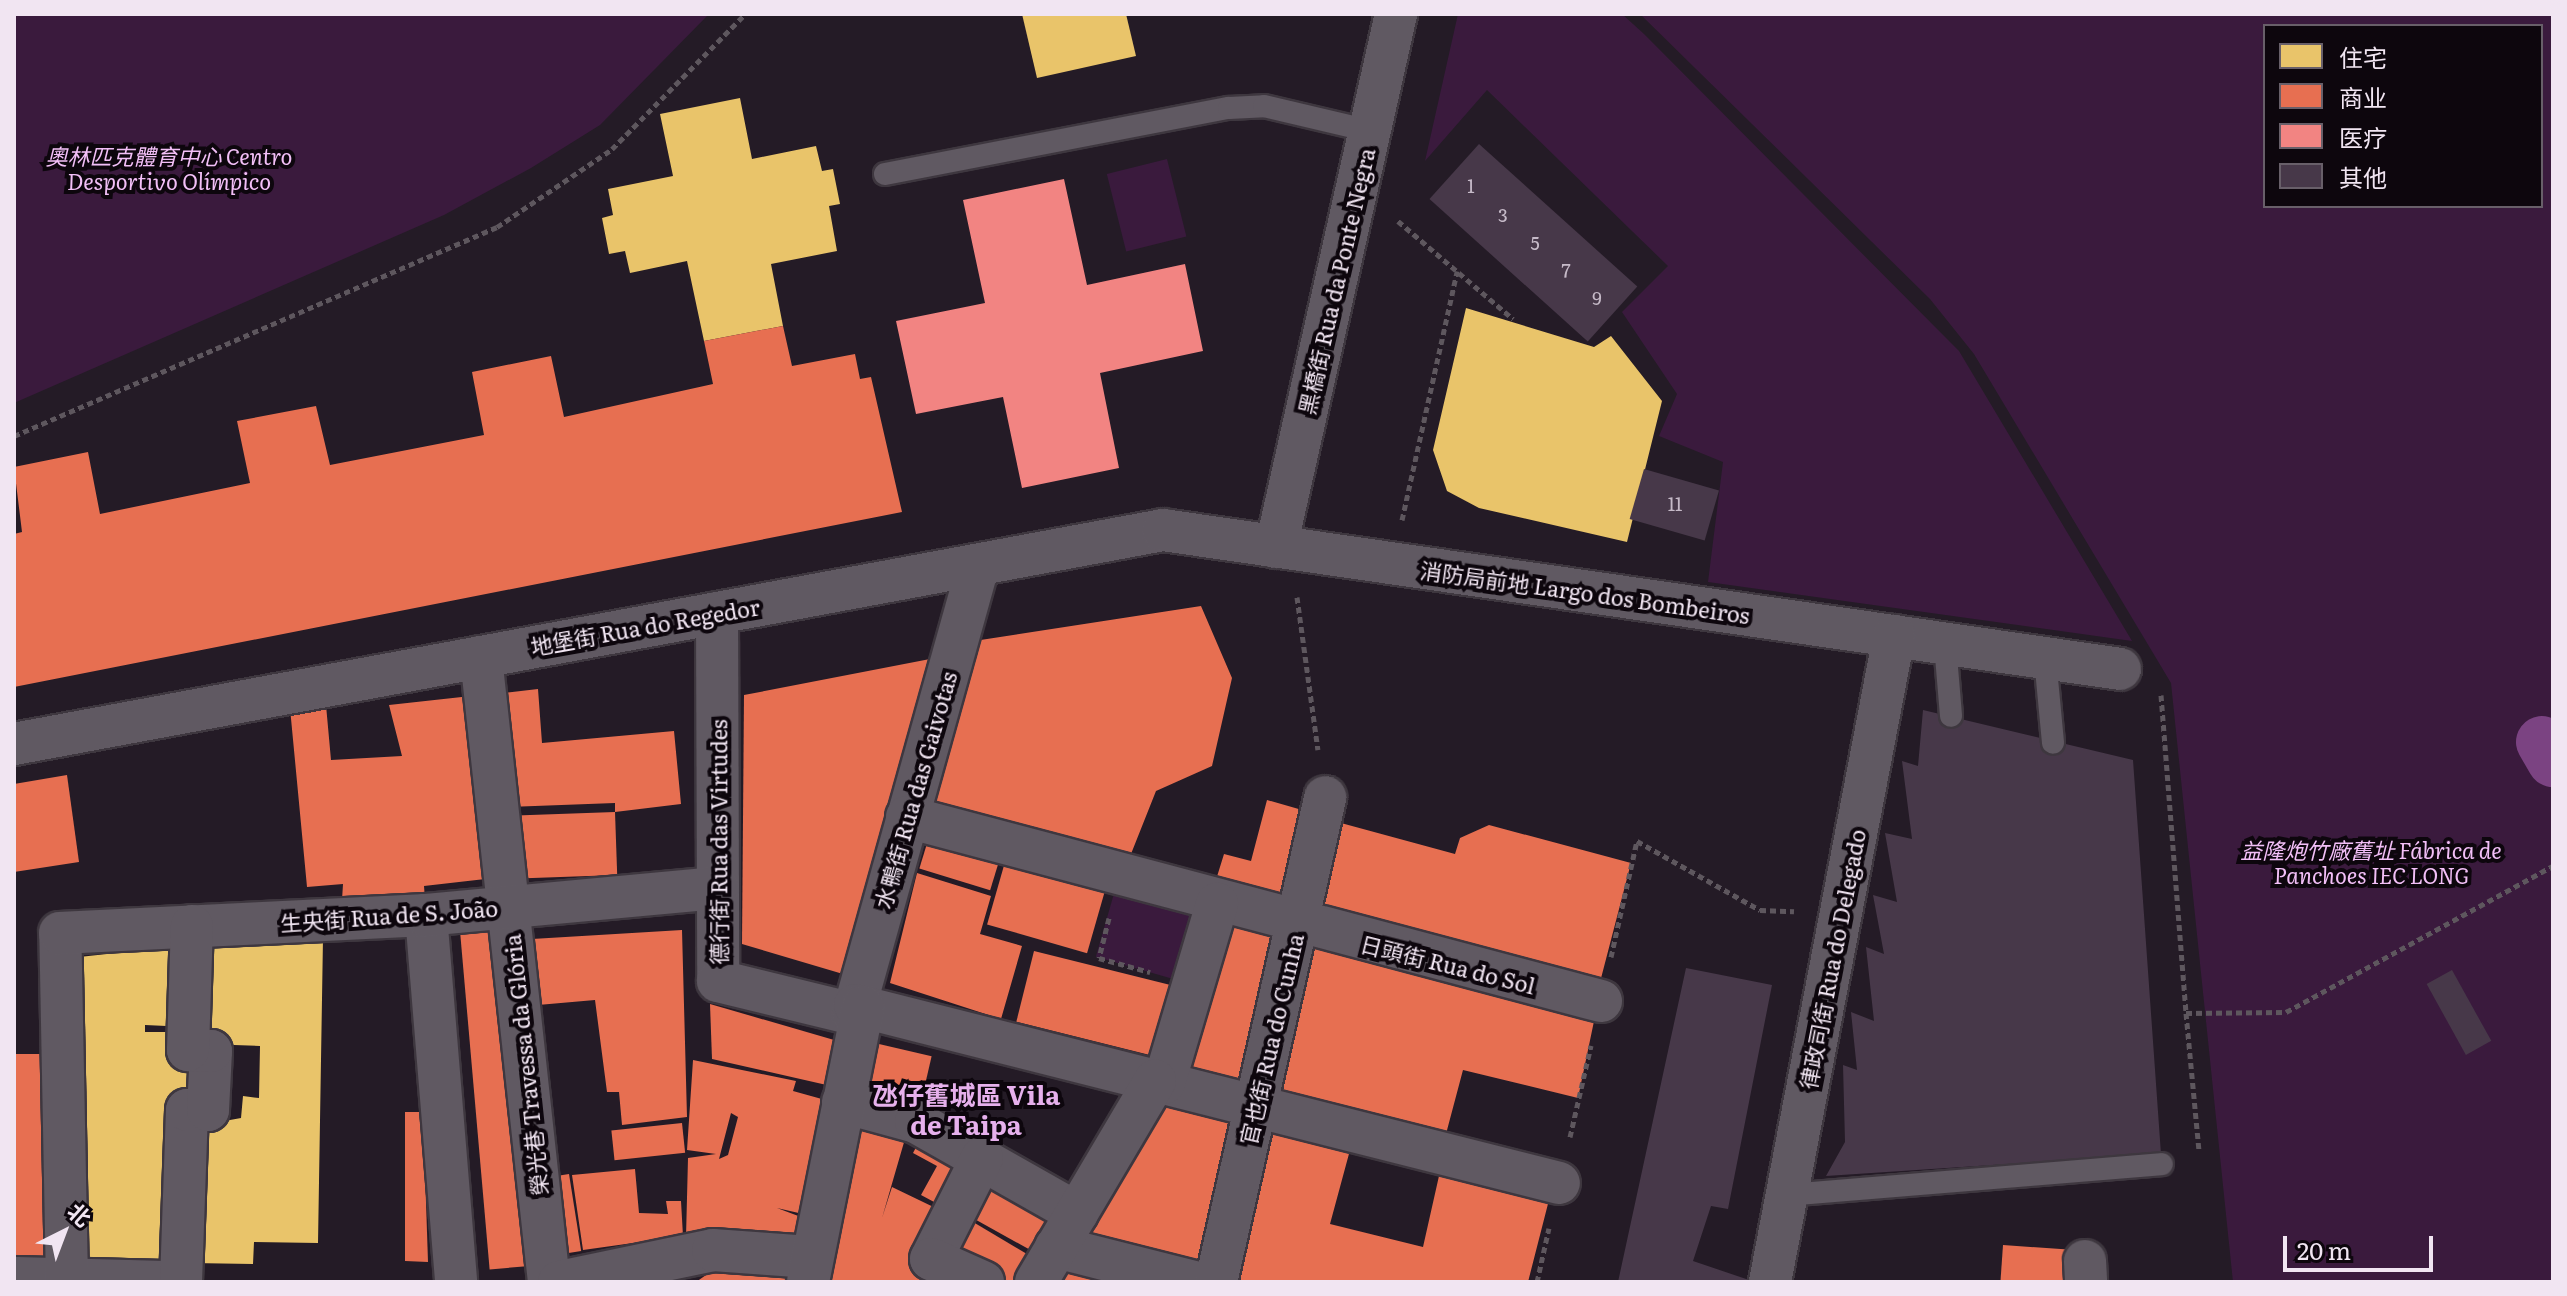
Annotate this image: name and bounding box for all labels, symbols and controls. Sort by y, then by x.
legend [2263,24,2543,208]
text: 住宅 [2339,39,2387,74]
text: 商业 [2339,79,2387,114]
text: 医疗 [2339,119,2387,154]
park label: 奧林匹克體育中心 Centro Desportivo Olímpico [46,142,292,194]
street label: 黑橋街 Rua da Ponte Negra [1292,145,1380,417]
text: 其他 [2339,159,2387,194]
house number: 1 [1467,175,1475,197]
house number: 3 [1498,204,1508,226]
house number: 5 [1530,232,1540,254]
house number: 7 [1561,259,1571,281]
house number: 9 [1592,287,1602,309]
house number: 11 [1668,493,1682,515]
street label: 消防局前地 Largo dos Bombeiros [1419,556,1751,628]
street label: 地堡街 Rua do Regedor [528,593,762,659]
street label: 水鴨街 Rua das Gaivotas [868,668,962,912]
street label: 德行街 Rua das Virtudes [705,719,731,965]
street label: 律政司街 Rua do Delegado [1794,827,1870,1091]
park label: 益隆炮竹廠舊址 Fábrica de Panchoes IEC LONG [2240,836,2502,888]
street label: 生央街 Rua de S. João [279,894,499,936]
street label: 日頭街 Rua do Sol [1358,930,1538,998]
street label: 官也街 Rua do Cunha [1234,931,1308,1147]
street label: 榮光巷 Travessa da Glória [498,933,552,1197]
district label: 氹仔舊城區 Vila de Taipa [872,1078,1060,1140]
north arrow [24,1192,104,1272]
text: 北 [61,1194,100,1233]
scale bar [2287,1220,2437,1270]
text: 20 m [2297,1232,2351,1267]

